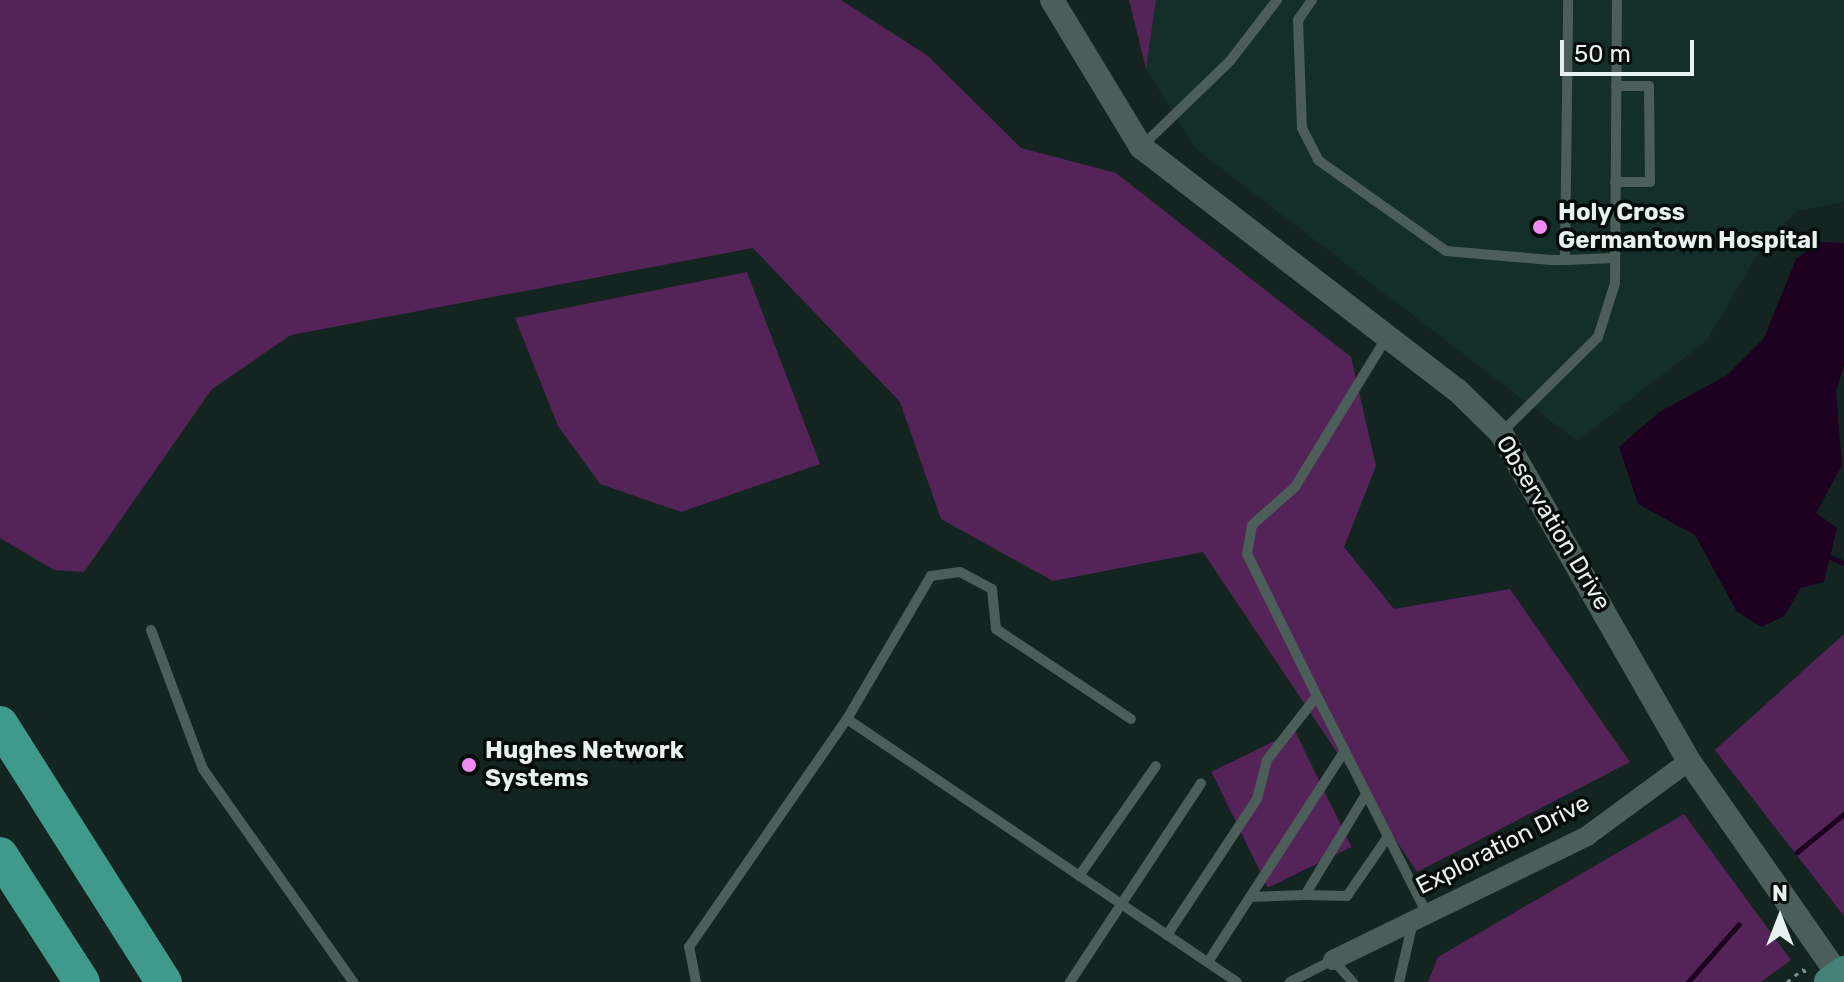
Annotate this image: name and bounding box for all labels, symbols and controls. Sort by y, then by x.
scale bar [1564,24,1698,74]
text: 50 m [1574,40,1631,68]
place label: Holy Cross Germantown Hospital [1558,199,1818,255]
marker: Holy Cross Germantown Hospital [1529,216,1551,238]
street label: Observation Drive [1490,431,1616,615]
place label: Hughes Network Systems [485,737,684,793]
marker: Hughes Network Systems [460,756,478,774]
street label: Exploration Drive [1412,789,1594,901]
north arrow [1740,878,1820,958]
text: N [1772,880,1788,907]

